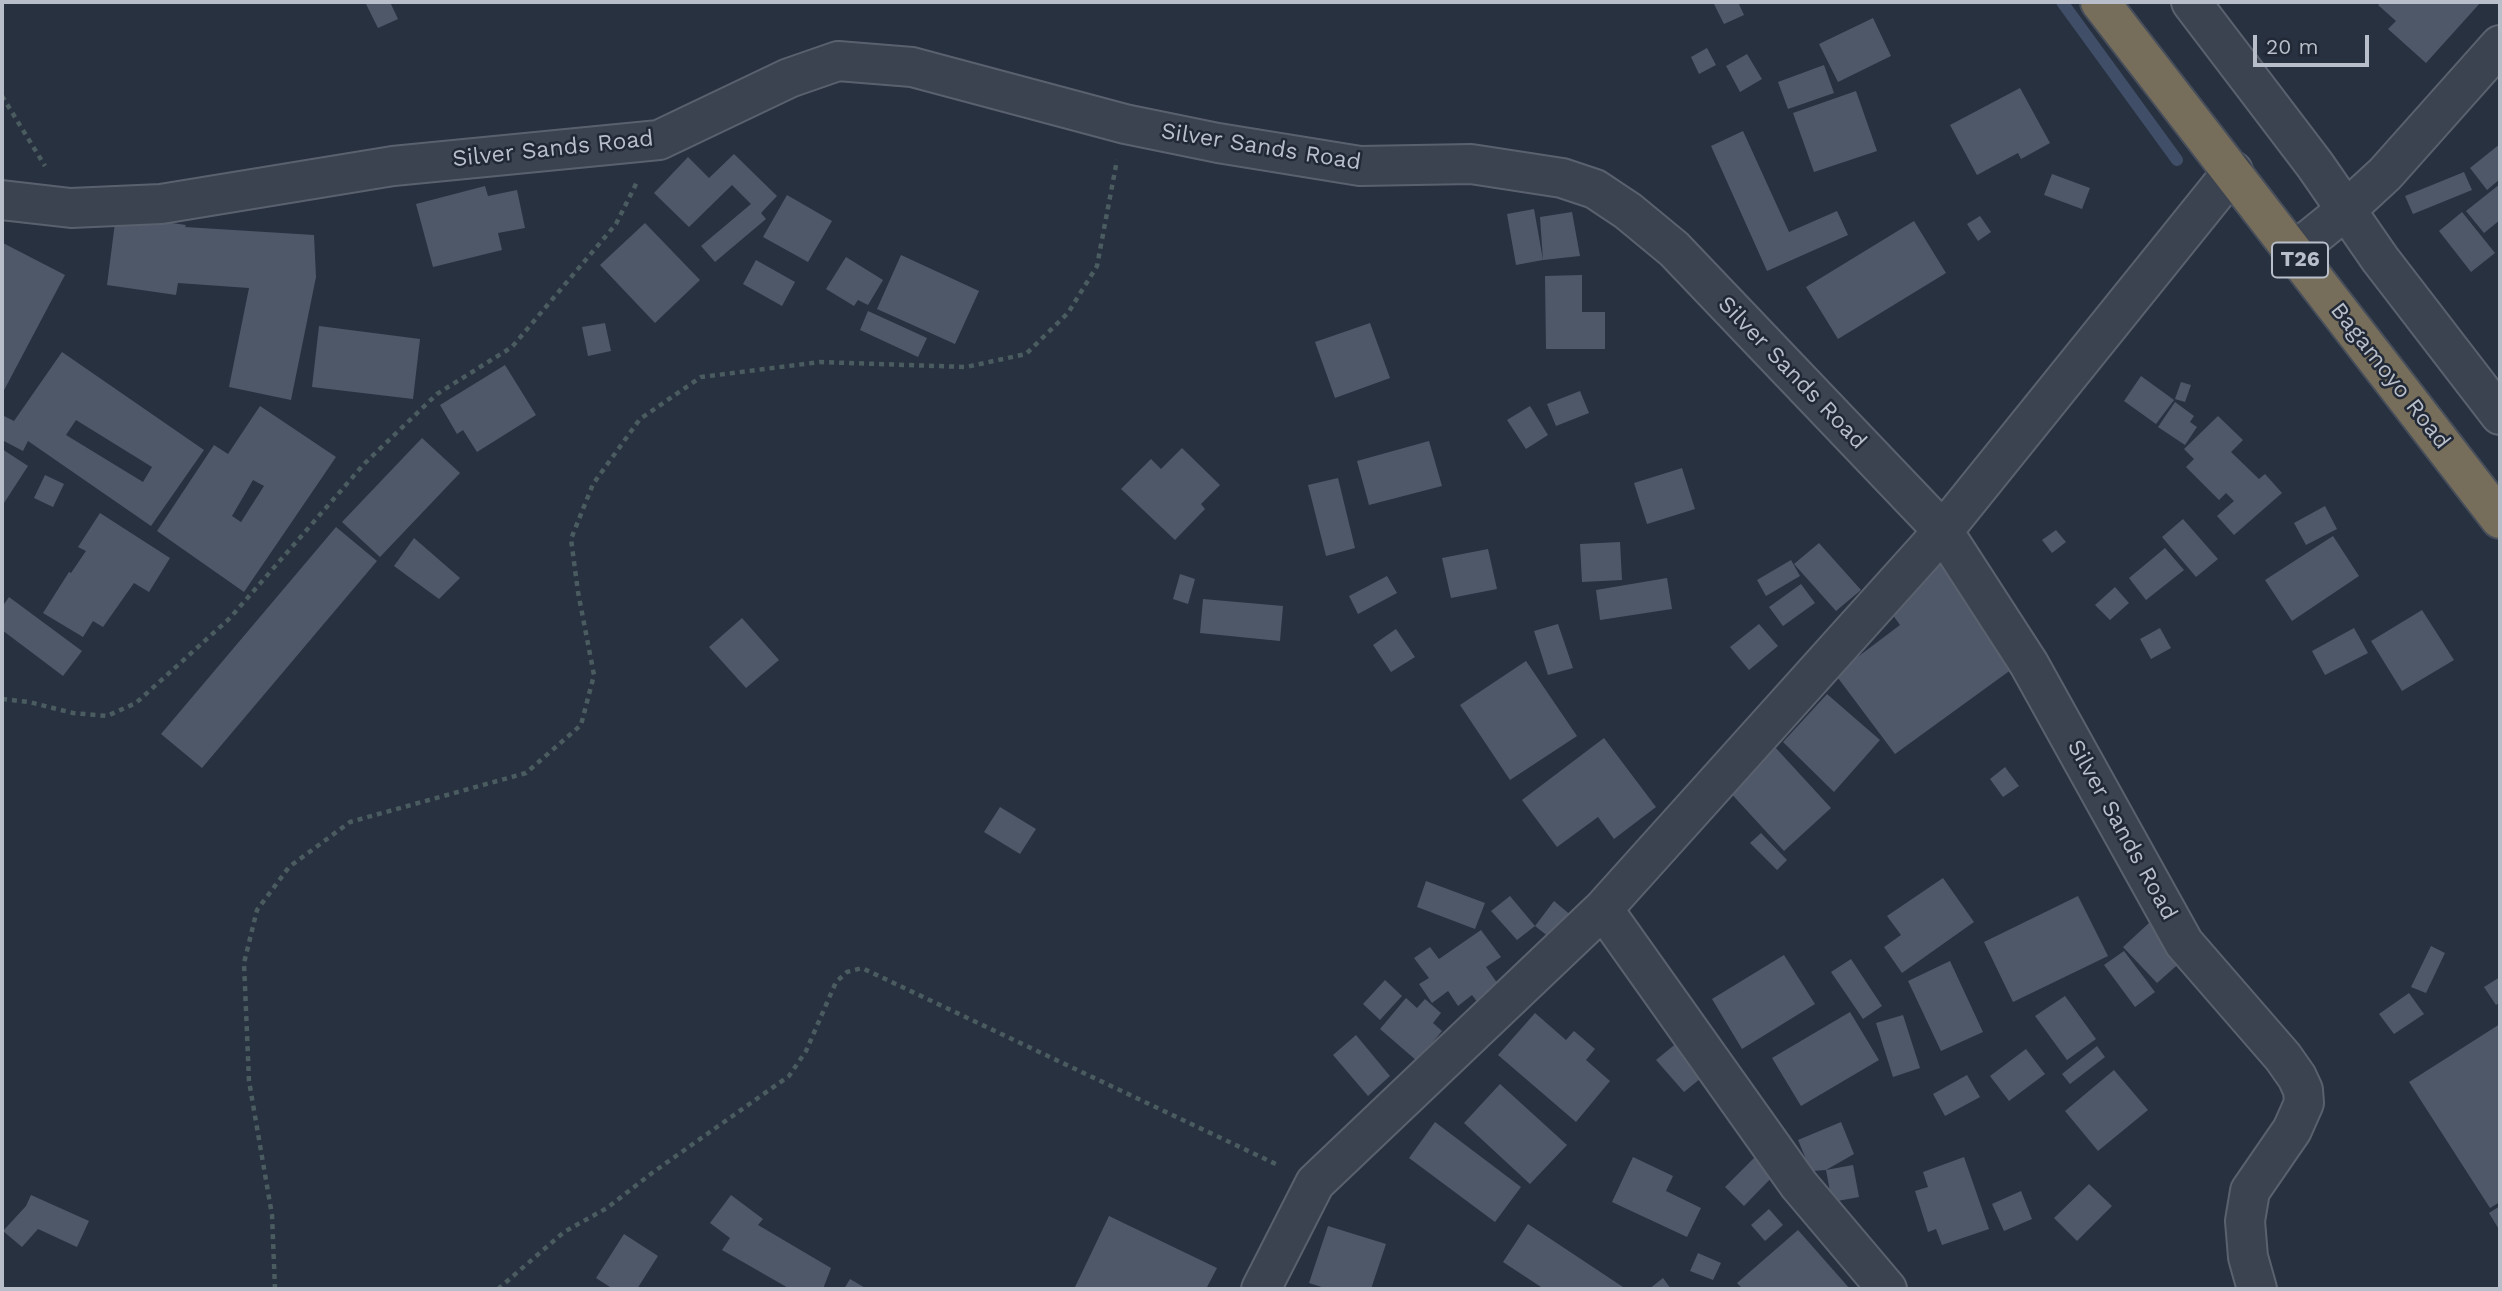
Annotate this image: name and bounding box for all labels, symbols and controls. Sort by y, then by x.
scale bar [2257,21,2372,65]
text: 20 m [2266,34,2318,59]
street label: Silver Sands Road [1159,118,1363,176]
street label: Silver Sands Road [451,125,655,173]
road number: T26 [2272,243,2328,278]
street label: Silver Sands Road [1712,291,1872,455]
street label: Bagamoyo Road [2324,297,2456,455]
street label: Silver Sands Road [2061,735,2183,925]

